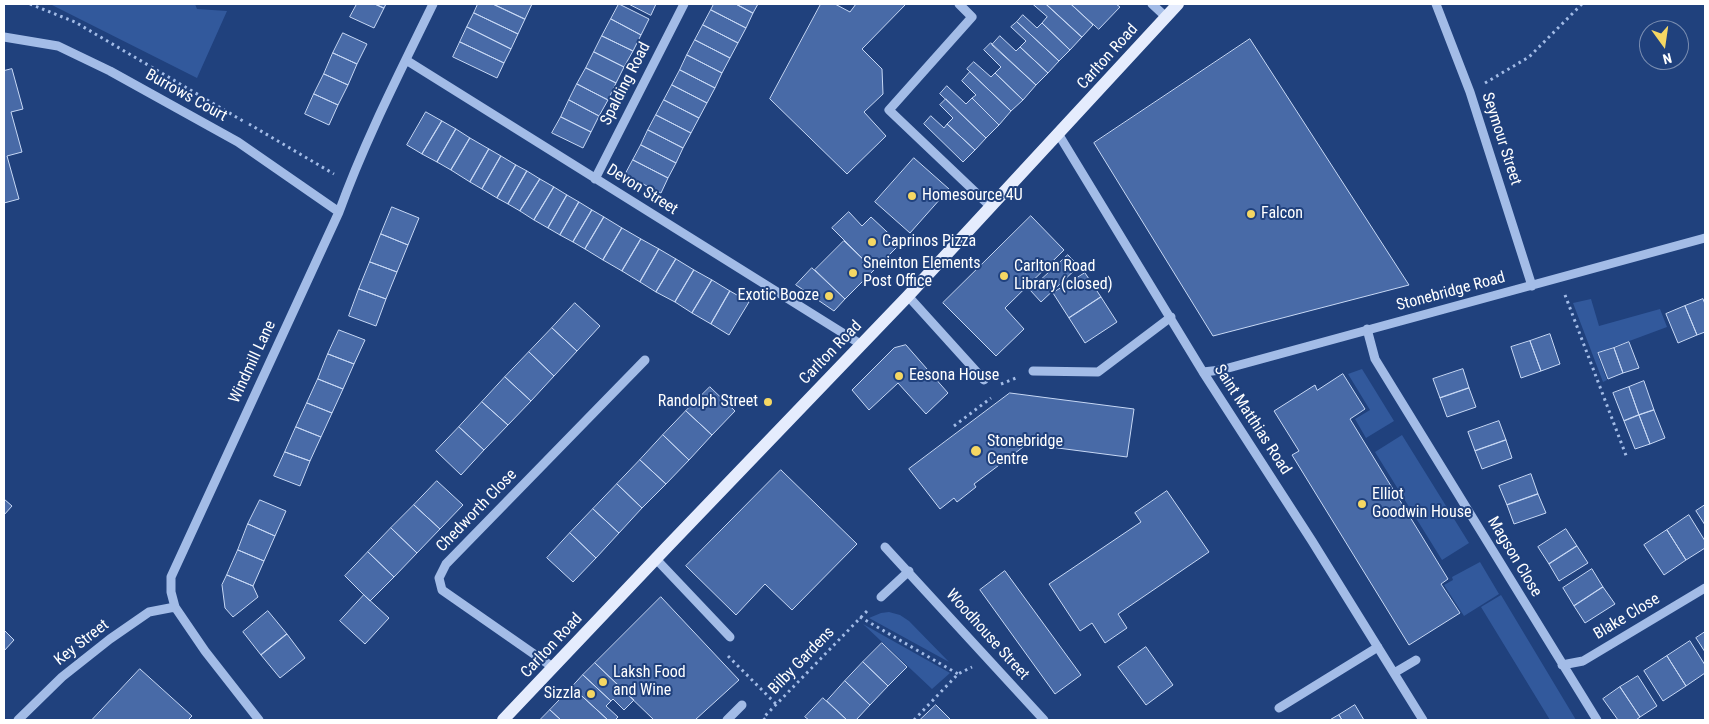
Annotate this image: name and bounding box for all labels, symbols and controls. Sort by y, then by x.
street label: Carlton Road [1074,20,1142,94]
north arrow [1639,20,1689,70]
street label: Spalding Road [597,39,655,129]
text: N [1661,50,1673,67]
street label: Burrows Court [142,66,230,126]
street label: Seymour Street [1477,90,1525,188]
street label: Devon Street [603,161,681,219]
place label: Homesource 4U [922,186,1023,206]
marker: Homesource 4U [906,190,918,202]
place label: Falcon [1261,204,1303,224]
marker: Falcon [1245,208,1257,220]
place label: Caprinos Pizza [882,232,976,252]
marker: Caprinos Pizza [866,236,878,248]
place label: Sneinton Elements Post Office [863,254,980,292]
place label: Carlton Road Library (closed) [1014,257,1113,295]
marker: Sneinton Elements Post Office [847,267,859,279]
street label: Stonebridge Road [1395,268,1507,316]
marker: Carlton Road Library (closed) [998,270,1010,282]
place label: Exotic Booze [738,286,819,306]
marker: Exotic Booze [823,290,835,302]
street label: Carlton Road [796,317,866,389]
street label: Windmill Lane [226,318,280,406]
street label: Saint Matthias Road [1209,361,1295,479]
place label: Eesona House [909,366,999,386]
marker: Eesona House [893,370,905,382]
place label: Randolph Street [658,392,758,412]
marker: Randolph Street [762,396,774,408]
place label: Stonebridge Centre [987,432,1063,470]
marker: Stonebridge Centre [969,444,983,458]
street label: Chedworth Close [433,466,521,556]
place label: Elliot Goodwin House [1372,485,1471,523]
marker: Elliot Goodwin House [1356,498,1368,510]
street label: Magson Close [1483,513,1545,601]
street label: Woodhouse Street [941,586,1033,684]
street label: Blake Close [1590,590,1664,644]
street label: Carlton Road [517,610,587,682]
street label: Key Street [51,616,113,670]
street label: Bilby Gardens [765,623,839,699]
place label: Laksh Food and Wine [613,663,686,701]
marker: Laksh Food and Wine [597,676,609,688]
place label: Sizzla [544,684,581,704]
marker: Sizzla [585,688,597,700]

